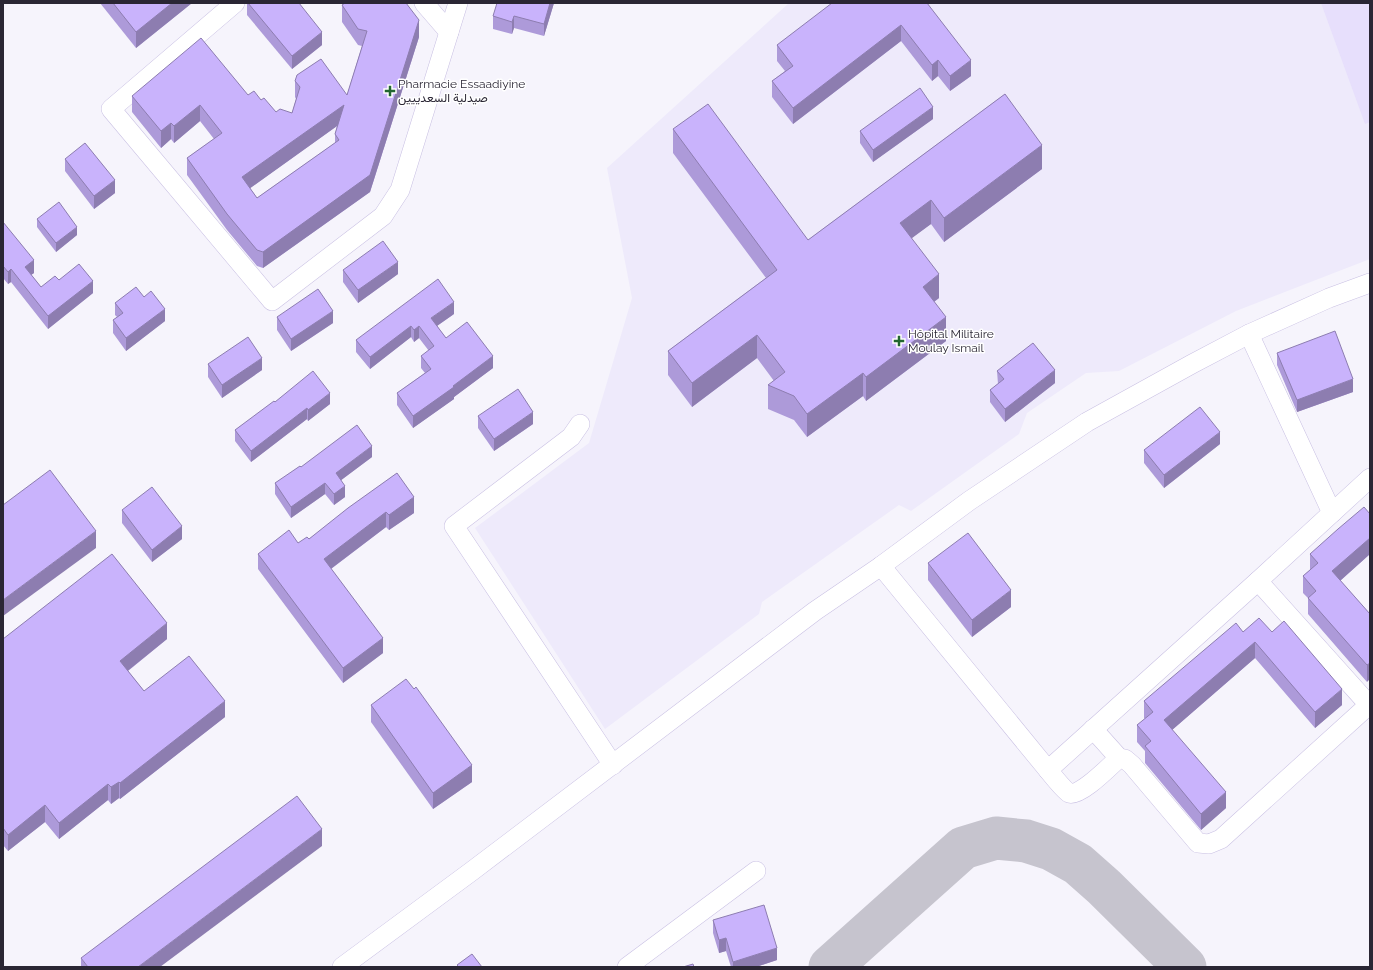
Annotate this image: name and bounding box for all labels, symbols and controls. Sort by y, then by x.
place label: Pharmacie Essaadiyine صيدلية السعدييين [398,77,525,106]
marker: Pharmacie Essaadiyine صيدلية السعدييين [385,86,395,96]
place label: Hôpital Militaire Moulay Ismail [908,327,994,355]
marker: Hôpital Militaire Moulay Ismail [893,335,905,347]

